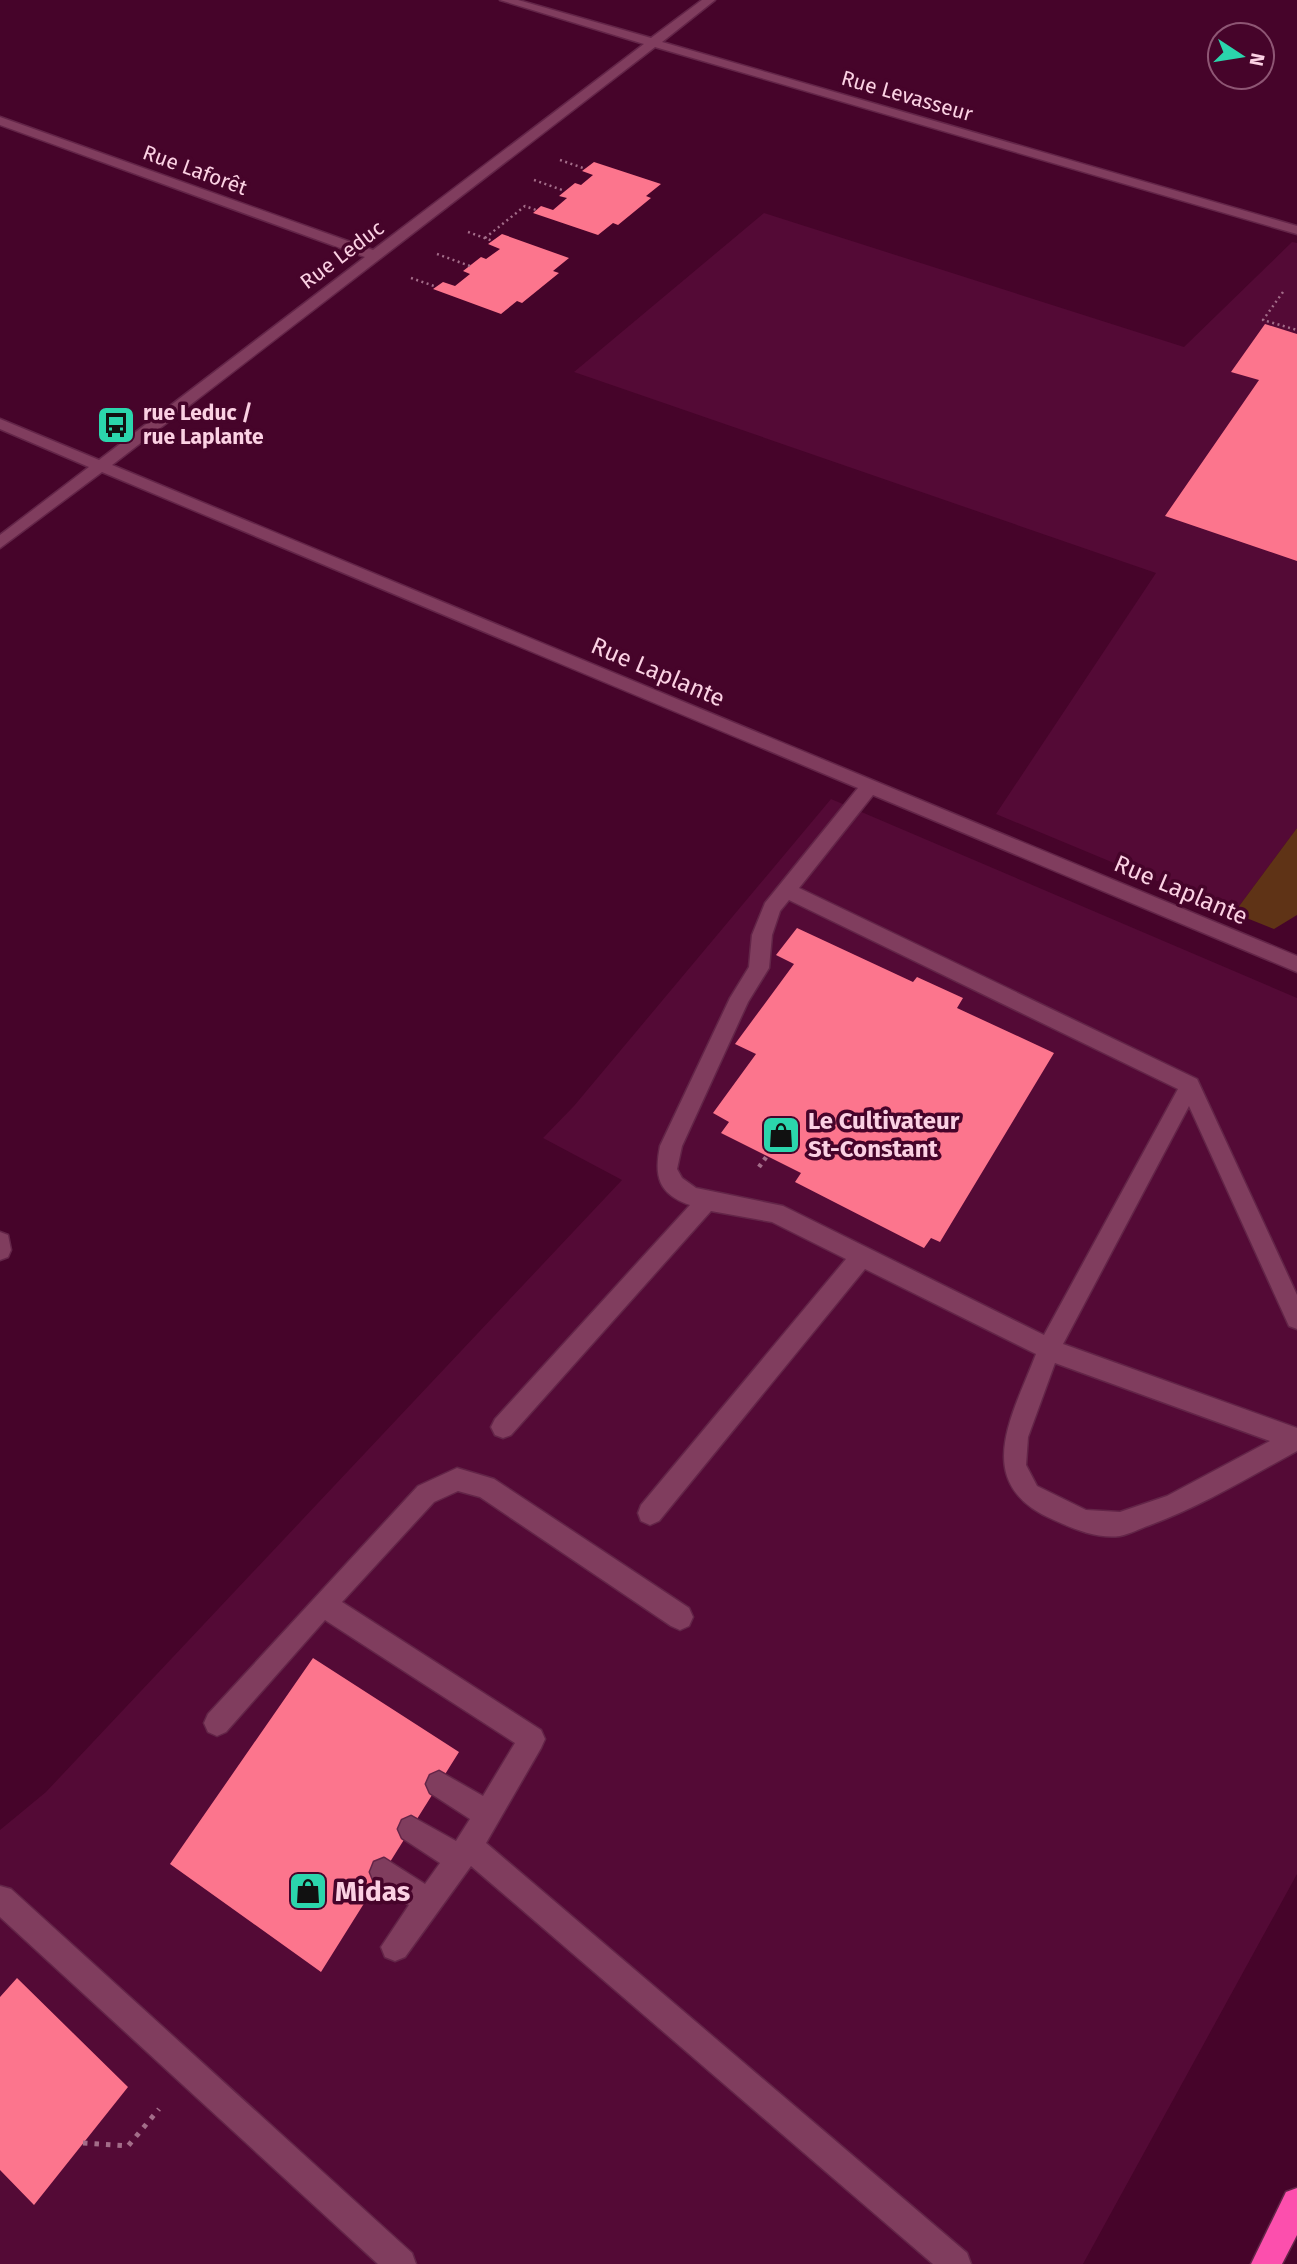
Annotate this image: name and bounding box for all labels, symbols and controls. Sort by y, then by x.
north arrow [1206,21,1276,91]
text: N [1245,51,1270,68]
street label: Rue Levasseur [838,65,976,127]
street label: Rue Laforêt [139,139,251,201]
street label: Rue Leduc [295,215,389,295]
place label: rue Leduc / rue Laplante [143,400,264,450]
bus stop icon: rue Leduc / rue Laplante [95,404,137,446]
street label: Rue Laplante [587,631,729,713]
street label: Rue Laplante [1110,849,1252,931]
place label: Le Cultivateur St-Constant [808,1107,960,1163]
shop icon: Le Cultivateur St-Constant [760,1114,802,1156]
shop icon: Midas [287,1870,329,1912]
place label: Midas [335,1875,410,1908]

